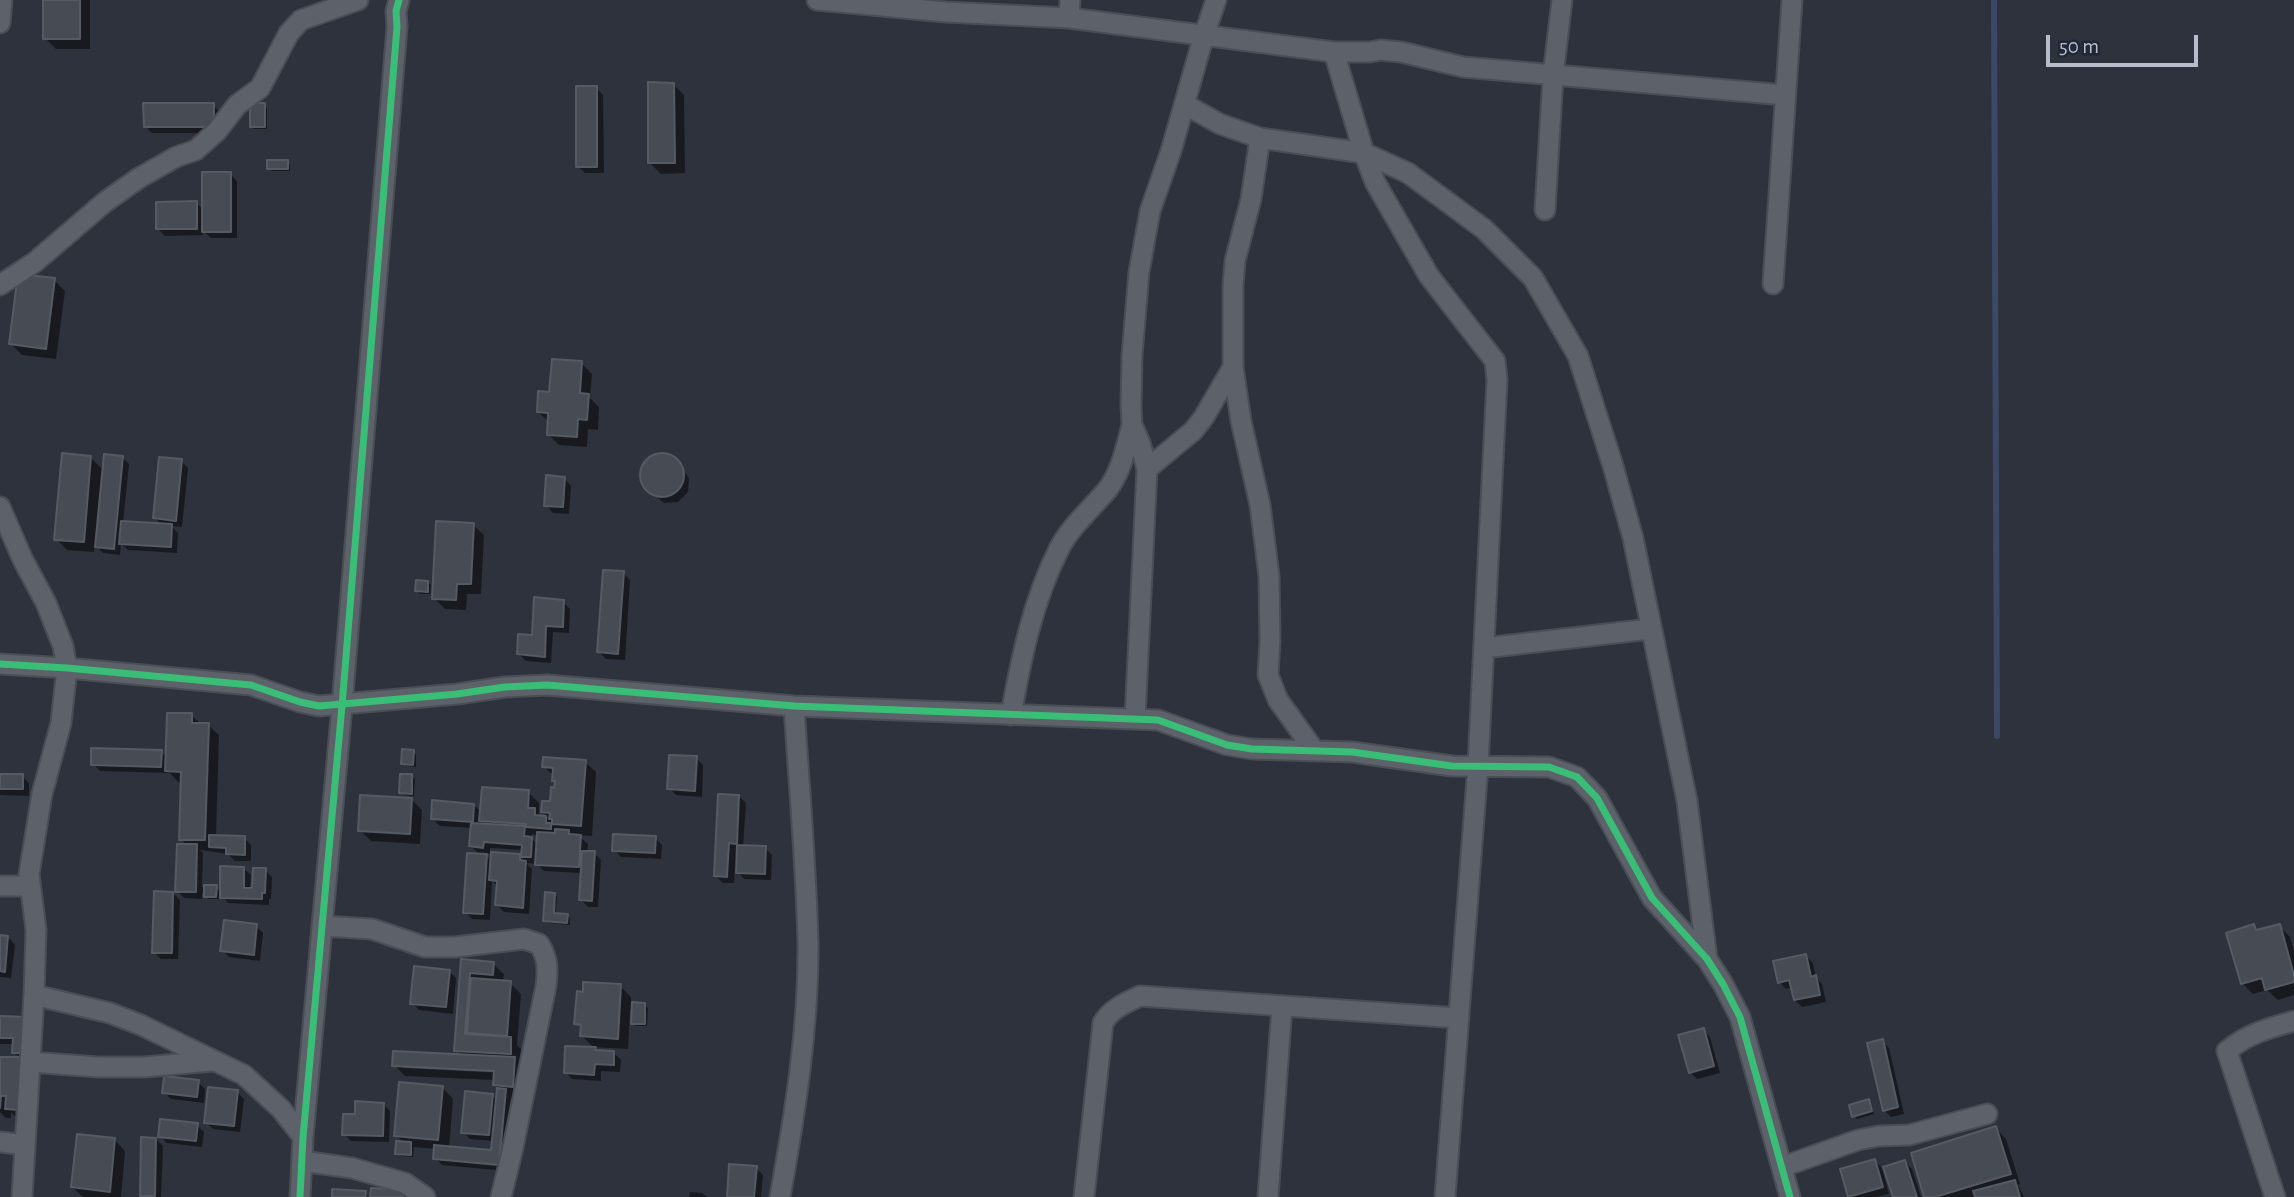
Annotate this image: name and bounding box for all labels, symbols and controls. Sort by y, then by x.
scale bar [2049,21,2201,65]
text: 50 m [2059,36,2099,57]

